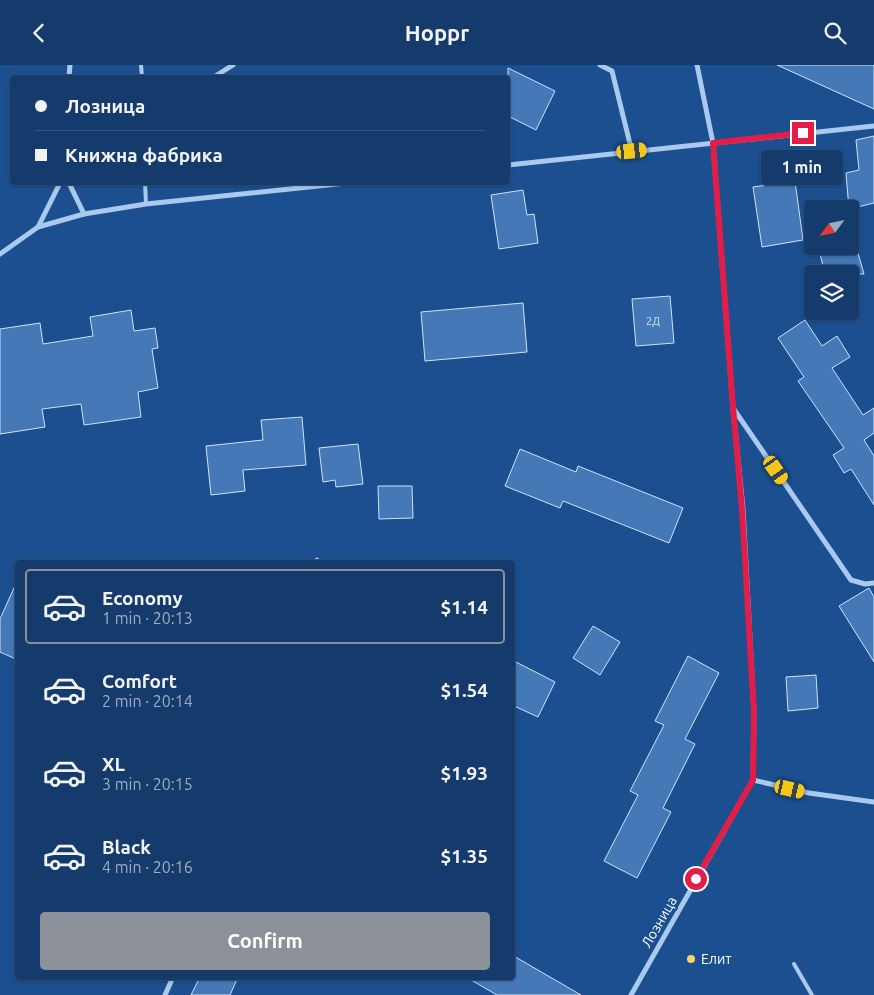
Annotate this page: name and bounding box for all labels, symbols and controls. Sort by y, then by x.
icon: back [25,19,53,47]
icon: search [821,19,849,47]
text: Hoppr [405,20,469,45]
text: Лозница [65,95,145,117]
route end [792,122,814,144]
car [616,142,647,160]
text: Книжна фабрика [65,144,223,166]
callout: 1 min [762,151,844,185]
text: 1 min [782,158,822,176]
north arrow [804,200,859,255]
map controls [804,200,859,320]
button: layers [804,265,859,320]
house number: 2Д [646,315,660,327]
car [761,453,790,487]
icon: car [42,584,87,629]
text: Economy [102,587,183,609]
text: $1.14 [440,596,488,618]
text: 1 min · 20:13 [102,609,193,627]
icon: car [42,667,87,712]
text: Comfort [102,670,177,692]
text: $1.54 [440,679,488,701]
text: 2 min · 20:14 [102,692,193,710]
icon: car [42,750,87,795]
text: XL [102,753,125,775]
text: $1.93 [440,762,488,784]
text: 3 min · 20:15 [102,775,193,793]
car [773,778,806,800]
icon: car [42,833,87,878]
text: Black [102,836,151,858]
text: $1.35 [440,845,488,867]
text: 4 min · 20:16 [102,858,193,876]
route start [685,868,707,890]
street label: Лозница [638,894,680,950]
button: Confirm [40,912,490,970]
place label: Елит [701,951,732,967]
marker: Елит [685,953,697,965]

